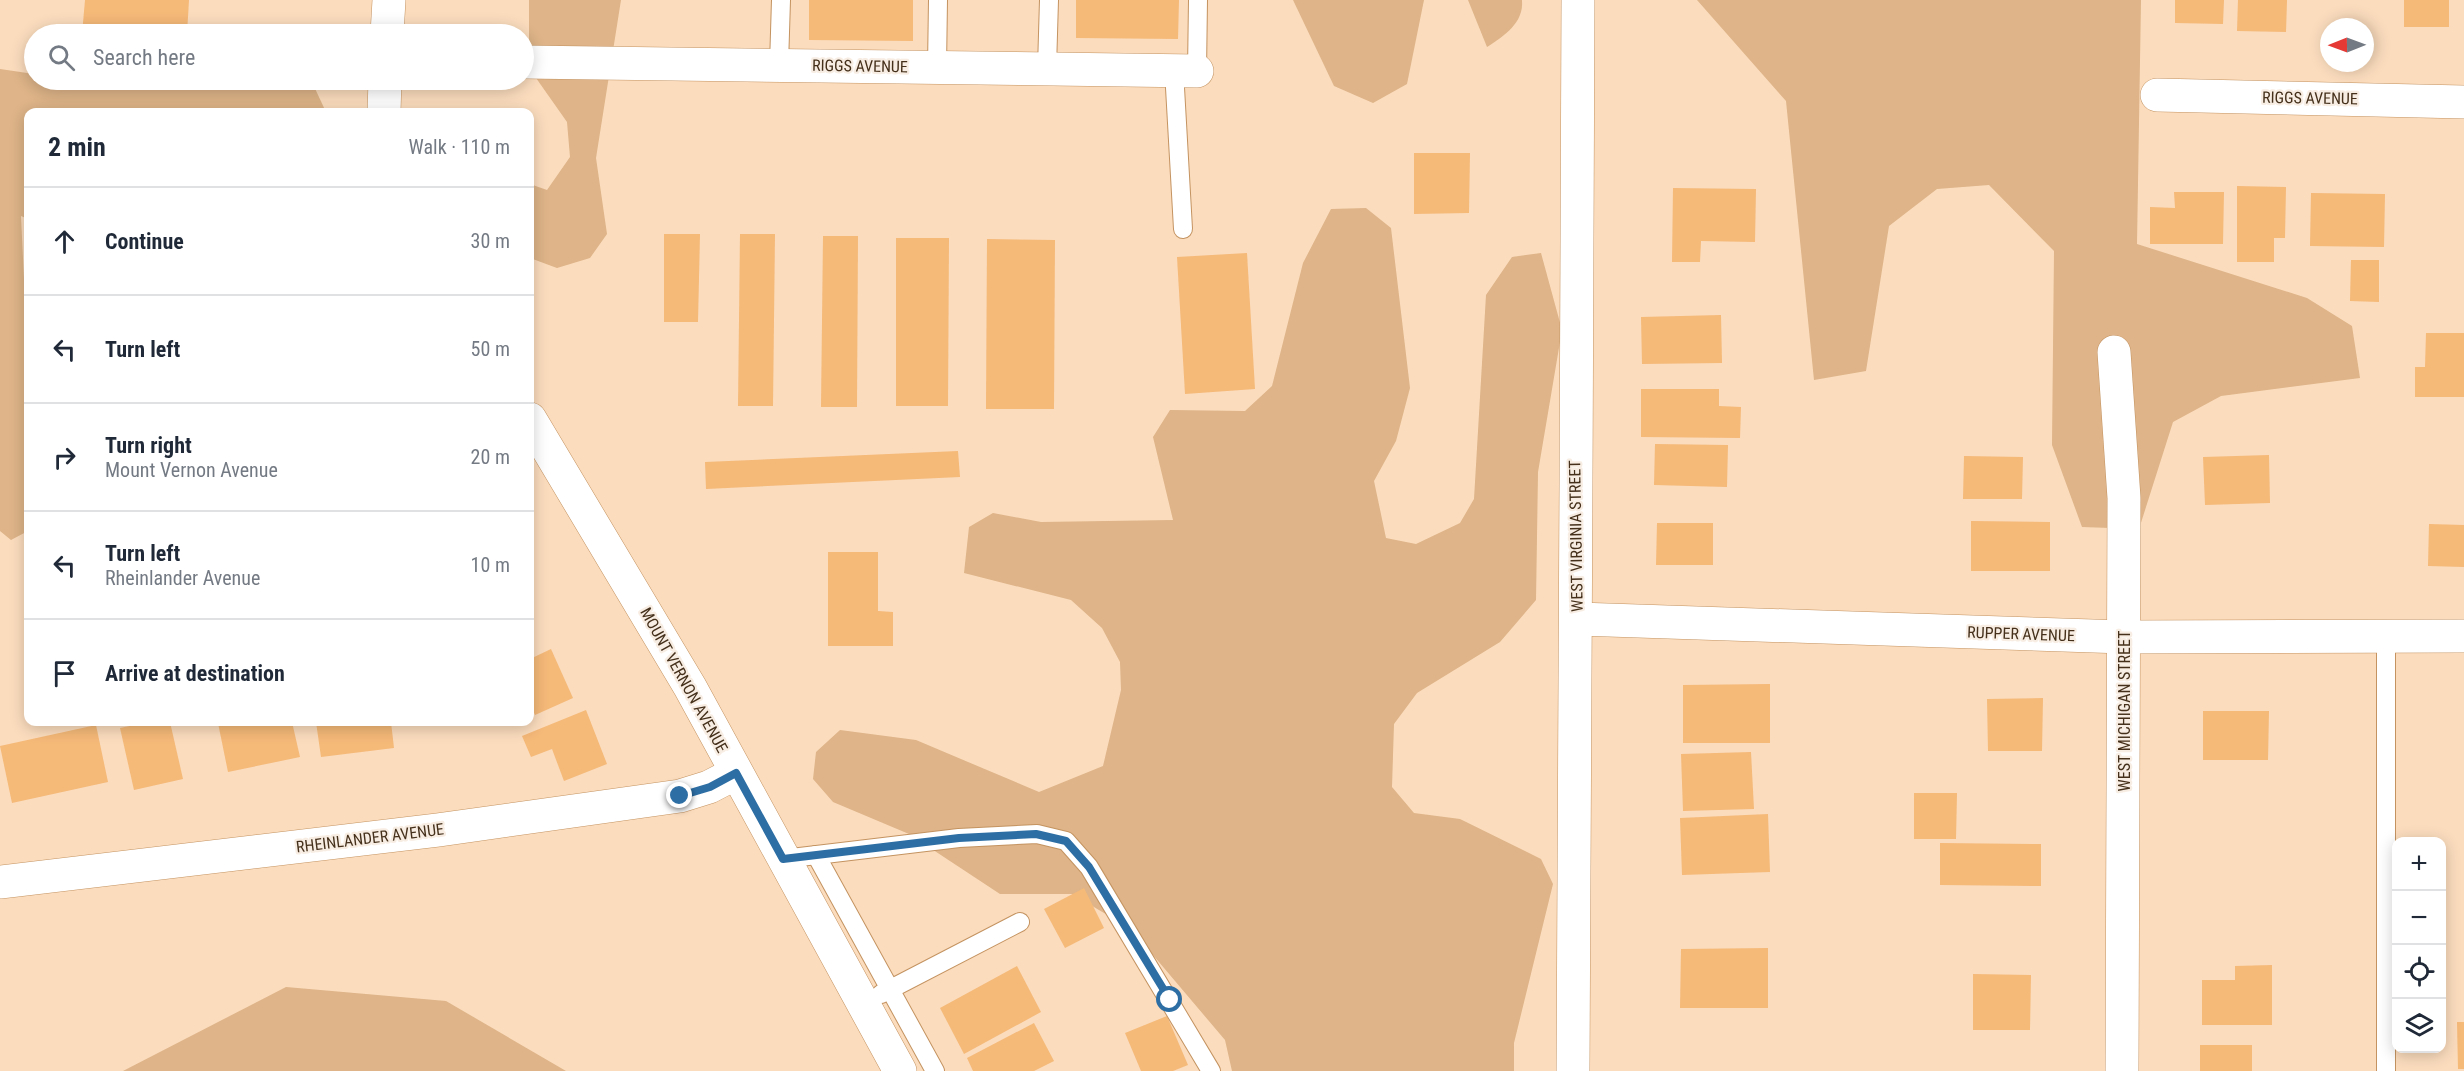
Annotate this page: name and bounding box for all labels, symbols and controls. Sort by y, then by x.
north arrow [2320,18,2374,72]
search box [24,24,534,90]
icon: search [45,41,78,74]
text: Search here [93,45,195,70]
street label: RIGGS AVENUE [812,56,908,76]
street label: RIGGS AVENUE [2262,88,2358,108]
text: 2 min [48,132,106,162]
text: Walk · 110 m [409,135,510,159]
icon: ahead [48,225,81,258]
text: Continue [105,229,184,254]
text: 30 m [471,229,510,253]
icon: left [48,333,81,366]
text: Turn left [105,337,180,362]
text: 50 m [471,337,510,361]
text: Turn right [105,433,192,458]
icon: right [48,441,81,474]
text: 20 m [471,445,510,469]
text: Mount Vernon Avenue [105,458,278,482]
street label: WEST VIRGINIA STREET [1565,460,1587,612]
text: Turn left [105,541,180,566]
icon: left [48,549,81,582]
text: 10 m [471,553,510,577]
text: Rheinlander Avenue [105,566,260,590]
street label: MOUNT VERNON AVENUE [636,604,732,756]
street label: RUPPER AVENUE [1967,623,2075,645]
street label: WEST MICHIGAN STREET [2115,631,2134,791]
icon: arrive [48,657,81,690]
text: Arrive at destination [105,661,285,686]
route end [666,782,692,808]
street label: RHEINLANDER AVENUE [295,820,445,856]
map controls [2392,837,2446,1053]
button: + [2392,837,2446,891]
button: − [2392,891,2446,945]
button: locate [2392,945,2446,999]
route start [1156,986,1182,1012]
button: layers [2392,999,2446,1053]

